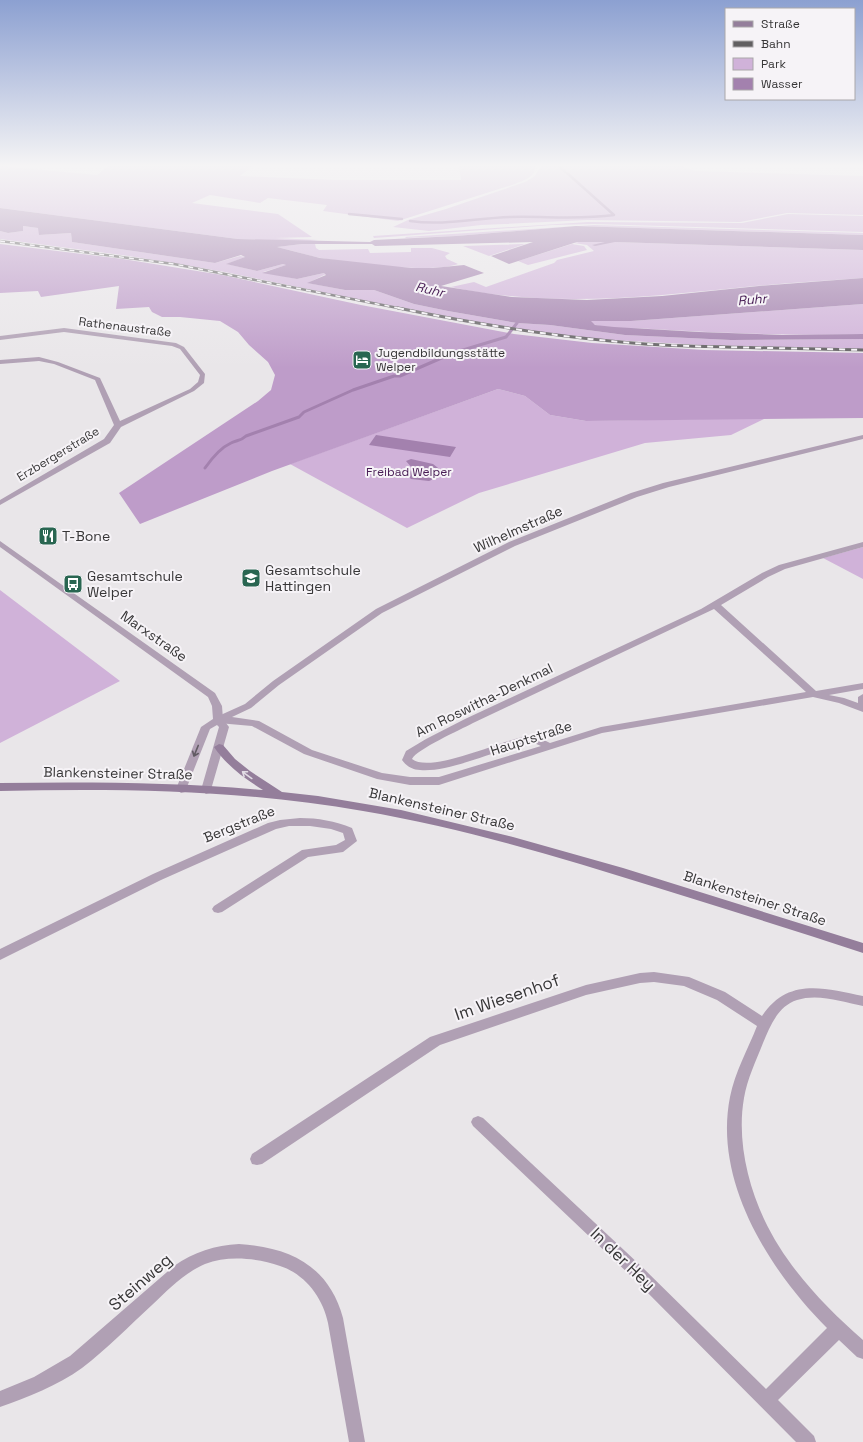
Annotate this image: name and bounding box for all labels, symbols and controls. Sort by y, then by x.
legend [725,8,855,100]
text: Straße [761,16,800,32]
text: Bahn [761,36,791,52]
text: Park [761,56,786,72]
text: Wasser [761,76,803,92]
water label: Ruhr [414,278,448,302]
water label: Ruhr [737,290,769,309]
street label: Rathenaustraße [78,313,172,341]
place label: Jugendbildungsstätte Welper [376,345,505,375]
hotel icon: Jugendbildungsstätte Welper [351,349,373,371]
street label: Erzbergerstraße [14,423,102,485]
park label: Freibad Welper [366,464,452,480]
street label: Wilhelmstraße [471,501,565,557]
restaurant icon: T-Bone [37,525,59,547]
place label: T-Bone [62,527,110,545]
place label: Gesamtschule Hattingen [265,561,361,595]
place label: Gesamtschule Welper [87,567,183,601]
school or university icon: Gesamtschule Hattingen [240,567,262,589]
bus stop icon: Gesamtschule Welper [62,573,84,595]
street label: Marxstraße [117,606,191,666]
street label: Am Roswitha-Denkmal [412,659,556,741]
street label: Hauptstraße [488,716,574,760]
one-way arrow [192,744,200,756]
street label: Blankensteiner Straße [43,763,193,783]
one-way arrow [241,771,252,779]
street label: Blankensteiner Straße [367,783,517,835]
street label: Bergstraße [201,802,277,846]
street label: Blankensteiner Straße [681,866,829,930]
street label: Im Wiesenhof [452,969,562,1025]
street label: In der Hey [586,1222,660,1296]
street label: Steinweg [104,1248,176,1316]

